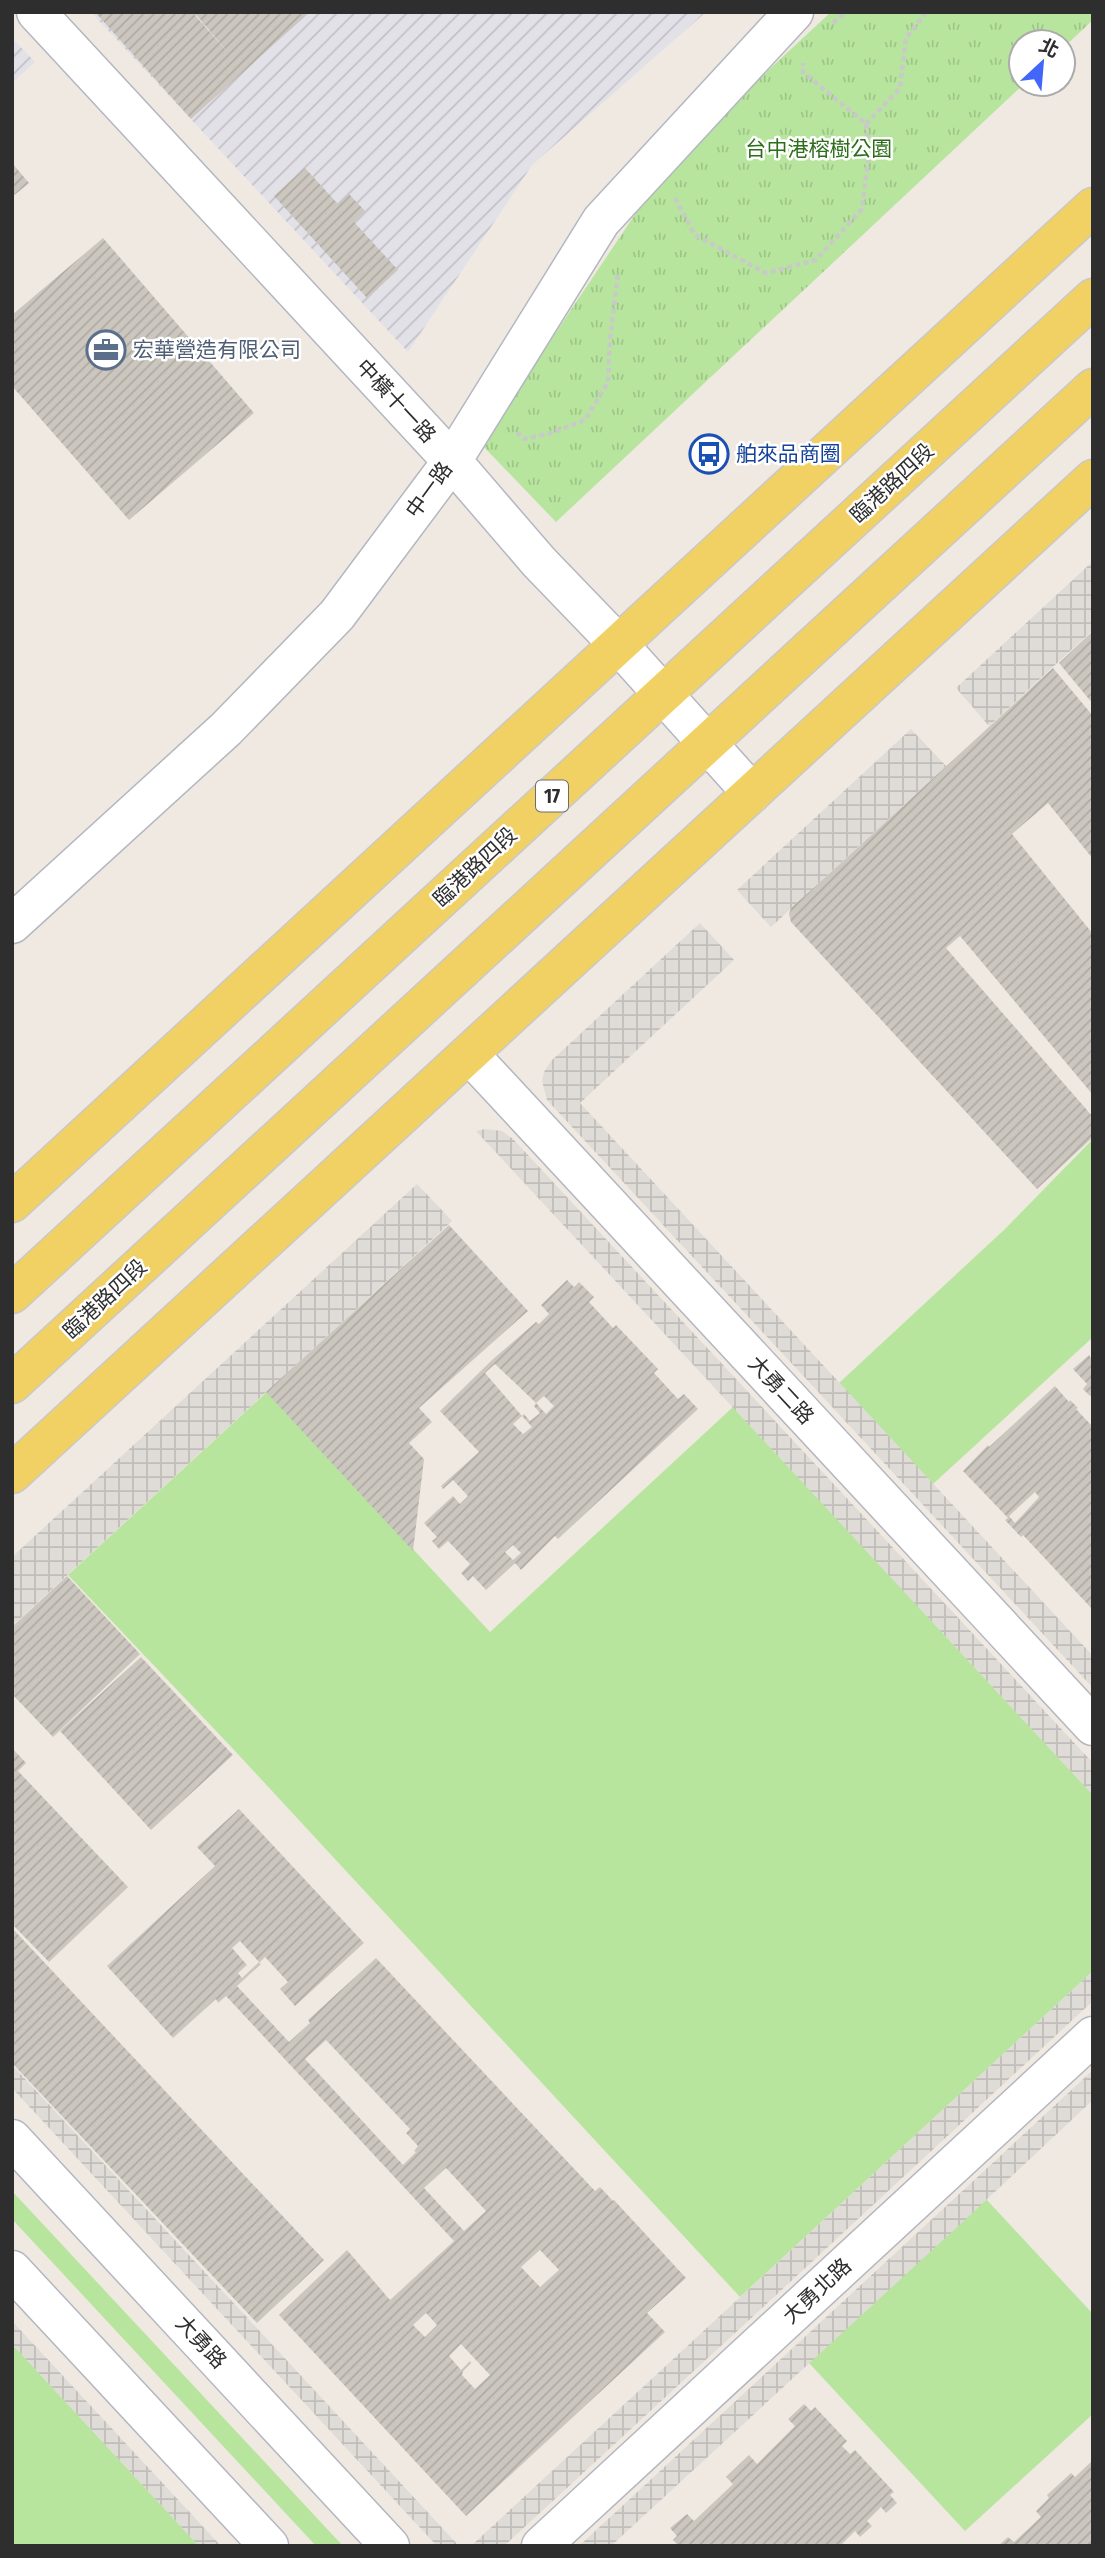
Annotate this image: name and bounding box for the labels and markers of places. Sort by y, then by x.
office icon: 宏華營造有限公司 [85,329,127,371]
place label: 宏華營造有限公司 [133,337,301,363]
bus stop icon: 舶來品商圈 [688,433,730,475]
place label: 舶來品商圈 [736,441,841,467]

